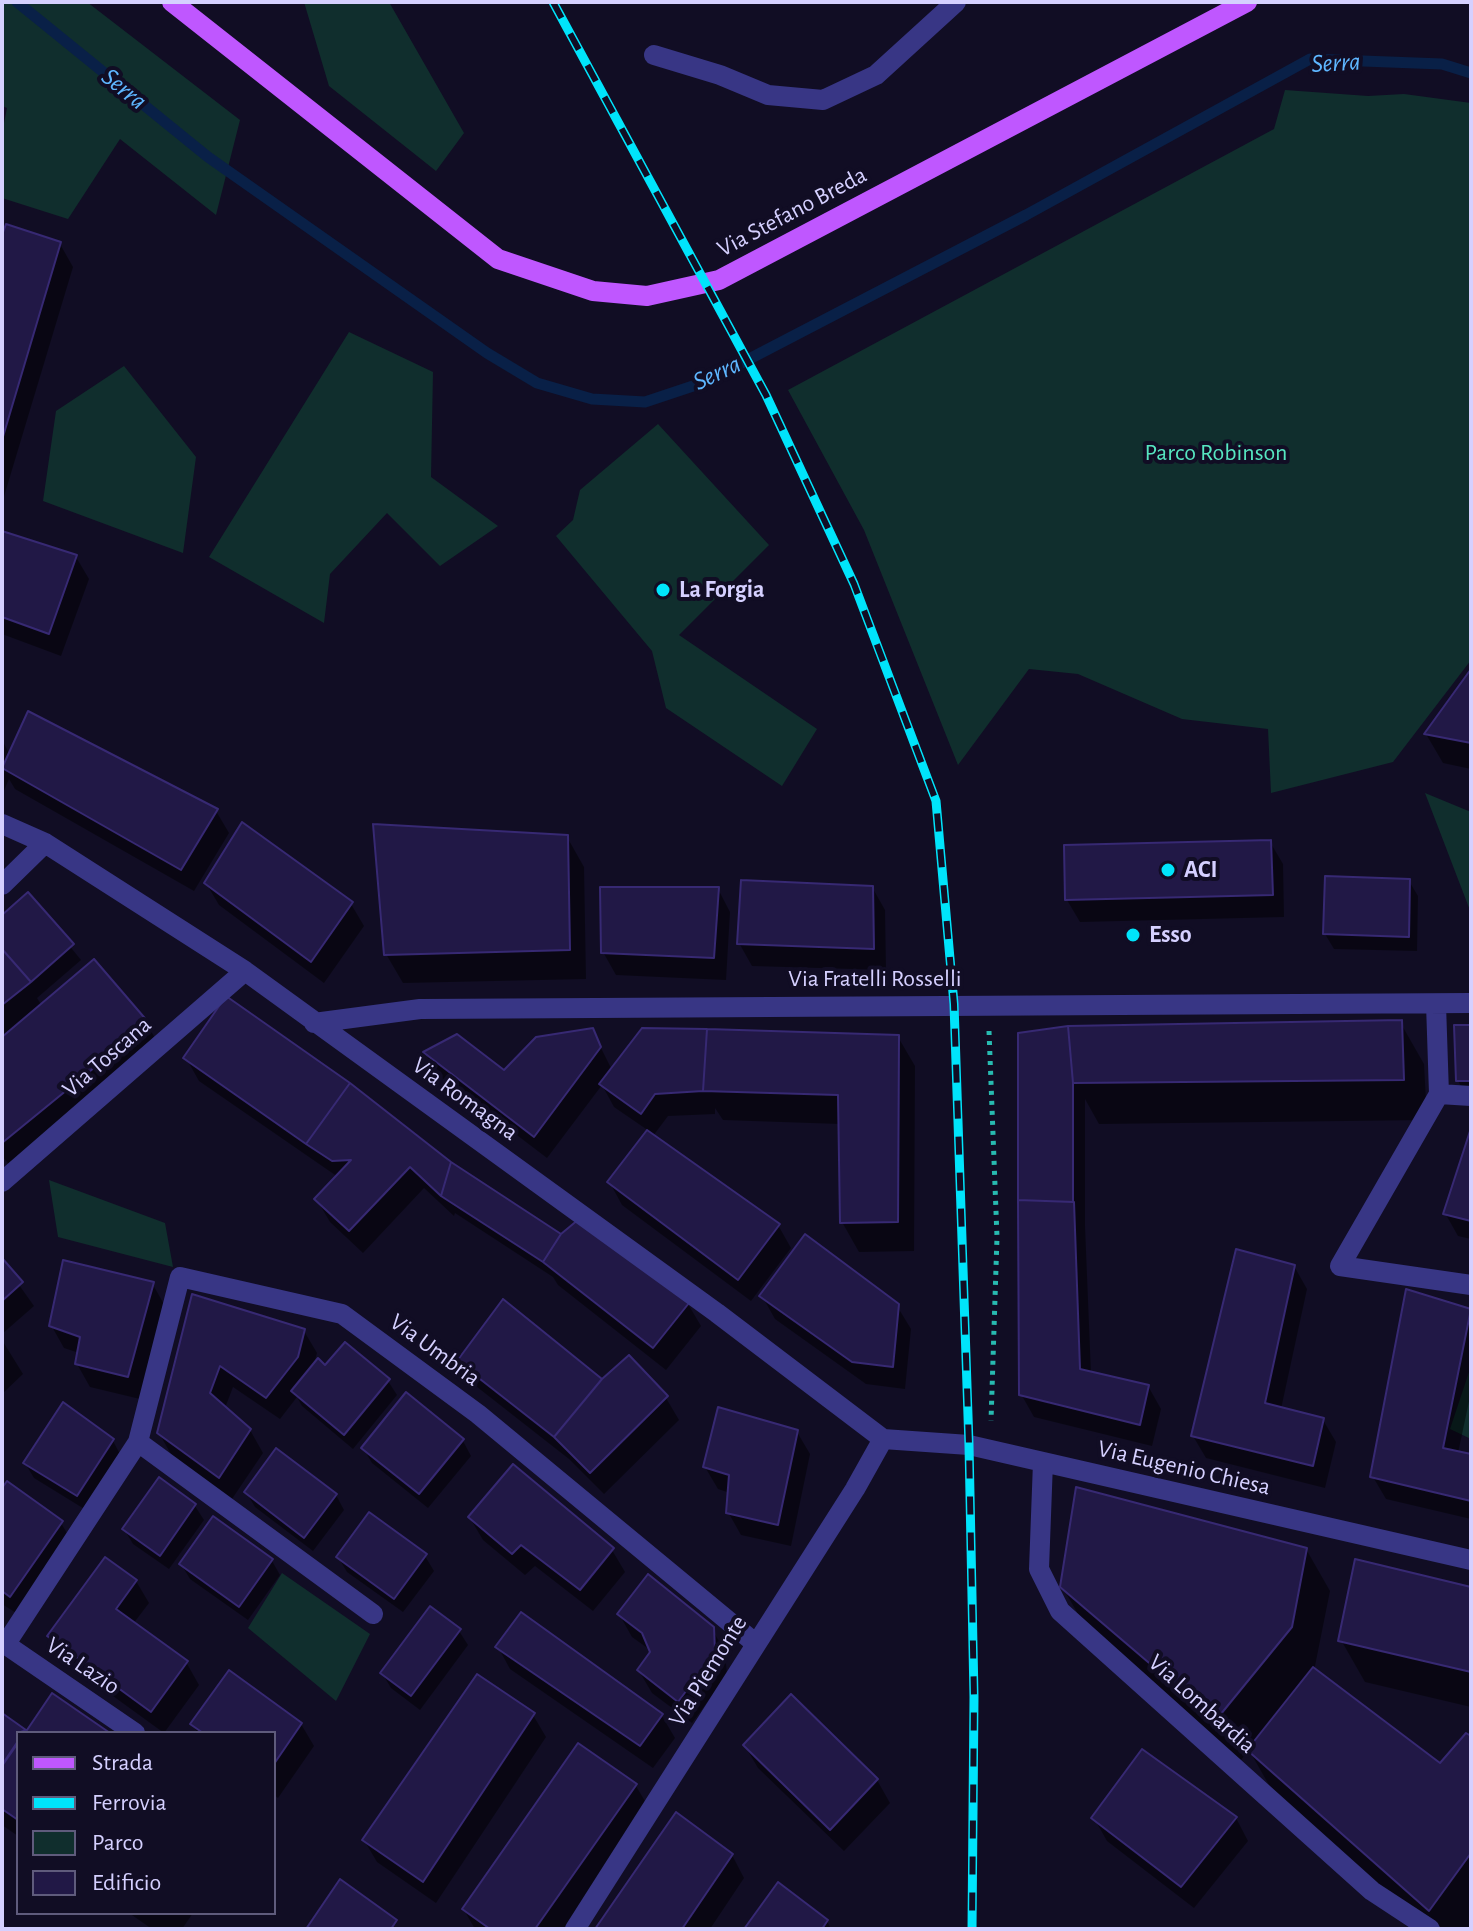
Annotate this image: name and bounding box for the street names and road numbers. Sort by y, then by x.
street label: Via Stefano Breda [712,161,872,263]
street label: Via Fratelli Rosselli [788,965,962,993]
street label: Via Toscana [57,1011,157,1103]
street label: Via Romagna [406,1051,524,1147]
street label: Via Umbria [384,1308,486,1392]
street label: Via Eugenio Chiesa [1095,1434,1273,1502]
street label: Via Piemonte [663,1610,753,1732]
street label: Via Lazio [41,1631,125,1701]
street label: Via Lombardia [1142,1648,1262,1760]

